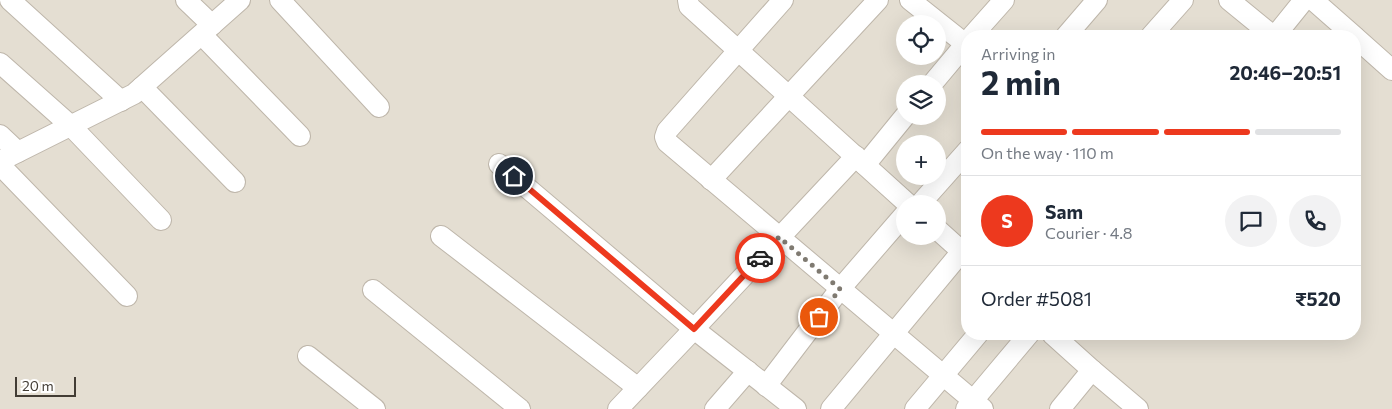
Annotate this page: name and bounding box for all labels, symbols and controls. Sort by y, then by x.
map controls [896,15,946,245]
button: locate [896,15,946,65]
text: Arriving in [981,44,1055,63]
text: 20:46–20:51 [1230,61,1341,84]
text: 2 min [981,62,1061,102]
button: layers [896,75,946,125]
button: + [896,135,946,185]
text: On the way · 110 m [981,143,1114,162]
pin [493,155,535,197]
icon: home [500,162,528,190]
button: − [896,195,946,245]
button: chat [1225,195,1277,247]
button: phone [1289,195,1341,247]
text: Sam [1045,200,1083,223]
text: S [1001,209,1013,232]
text: Courier · 4.8 [1045,223,1132,242]
courier [735,233,785,283]
icon: car [746,244,774,272]
text: Order #5081 [981,287,1092,310]
text: ₹520 [1295,287,1341,310]
pin [798,296,840,338]
icon: bag [805,303,833,331]
scale bar [15,374,76,397]
text: 20 m [22,377,54,394]

